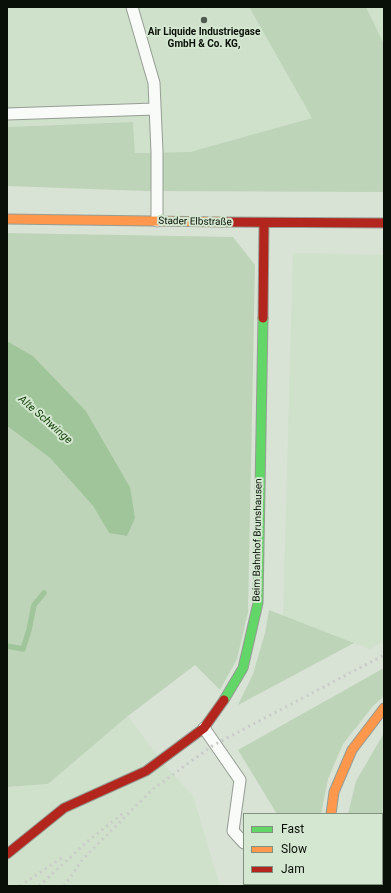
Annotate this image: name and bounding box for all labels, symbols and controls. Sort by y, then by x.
marker: Air Liquide Industriegase GmbH & Co. KG, [199,15,209,25]
place label: Air Liquide Industriegase GmbH & Co. KG, [148,26,260,50]
street label: Stader Elbstraße [158,215,232,229]
water label: Alte Schwinge [15,393,75,447]
street label: Beim Bahnhof Brunshausen [251,478,265,602]
legend [243,813,383,885]
text: Fast [281,822,304,836]
text: Slow [281,842,307,856]
text: Jam [281,862,305,876]

